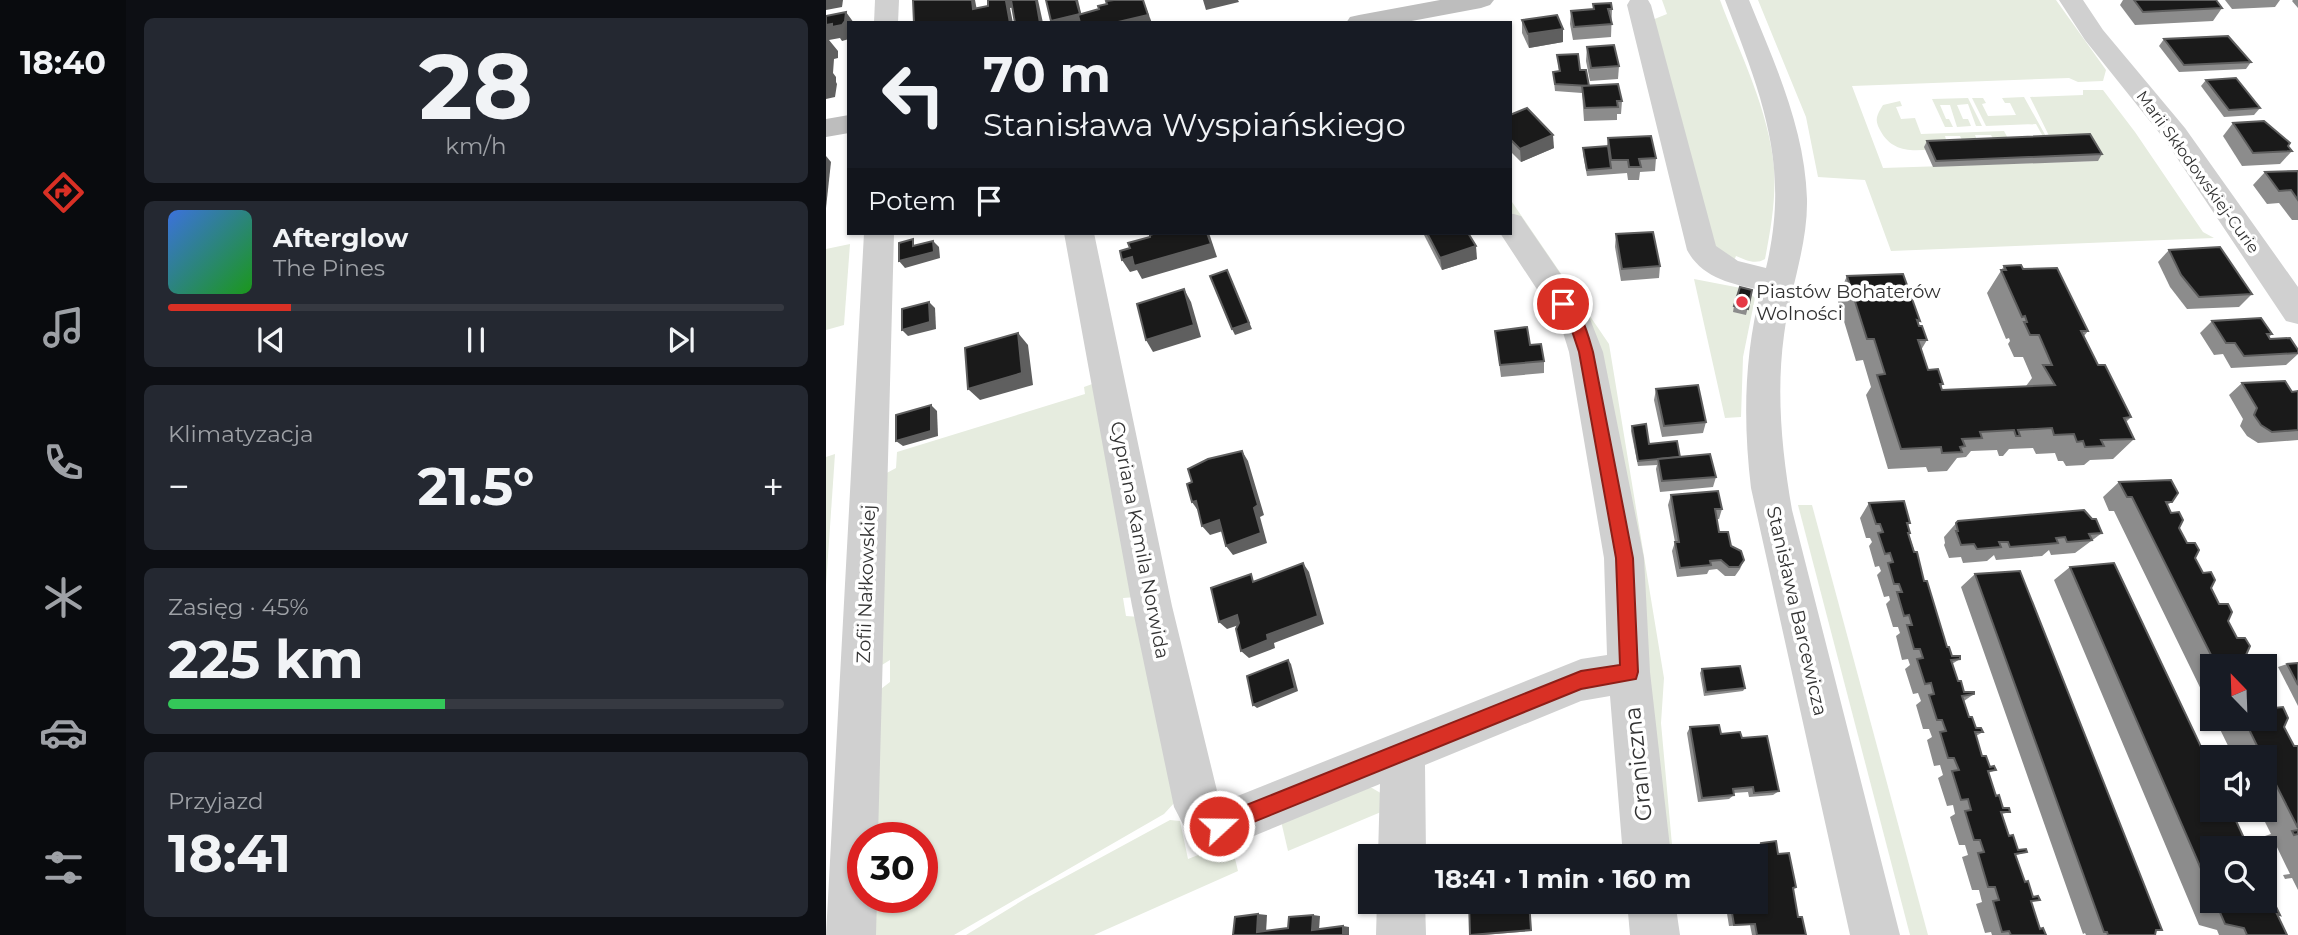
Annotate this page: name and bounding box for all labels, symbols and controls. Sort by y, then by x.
text: 28 [419,31,533,142]
text: 18:40 [20,43,106,82]
text: 70 m [983,45,1111,104]
icon: left [868,49,959,140]
street label: Marii Skłodowskiej-Curie [2133,87,2263,257]
text: Stanisława Wyspiańskiego [983,105,1406,144]
text: km/h [445,132,507,160]
icon: directions [39,168,88,217]
icon: arrive [970,182,1008,220]
text: Potem [868,185,956,217]
text: Afterglow [273,222,408,254]
text: The Pines [273,254,385,282]
pin [1533,274,1593,334]
place label: Piastów Bohaterów Wolności [1756,280,1941,325]
icon: arrive [1544,285,1582,323]
marker: Piastów Bohaterów Wolności [1734,294,1750,310]
icon: music [39,303,88,352]
icon: previous [252,321,290,359]
icon: pause [457,321,495,359]
icon: next [662,321,700,359]
street label: Cypriana Kamila Norwida [1106,419,1174,661]
text: Klimatyzacja [168,420,314,448]
icon: phone [39,438,88,487]
text: 21.5° [417,455,535,518]
text: − [168,463,190,510]
text: + [762,463,784,510]
street label: Zofii Nałkowskiej [852,504,880,664]
street label: Stanisława Barcewicza [1762,504,1832,718]
icon: climate [39,573,88,622]
text: Zasięg · 45% [168,593,308,621]
text: 225 km [168,628,363,691]
north arrow [2200,654,2277,732]
map controls [2200,654,2277,913]
street label: Graniczna [1618,705,1658,823]
icon: car [39,708,88,757]
button: sound [2200,745,2277,822]
text: Przyjazd [168,787,264,815]
position arrow [1182,789,1256,863]
text: 18:41 [168,822,291,885]
speed limit sign: 30 [847,822,938,913]
button: search [2200,836,2277,913]
icon: filters [39,843,88,892]
text: 18:41 · 1 min · 160 m [1435,863,1691,895]

